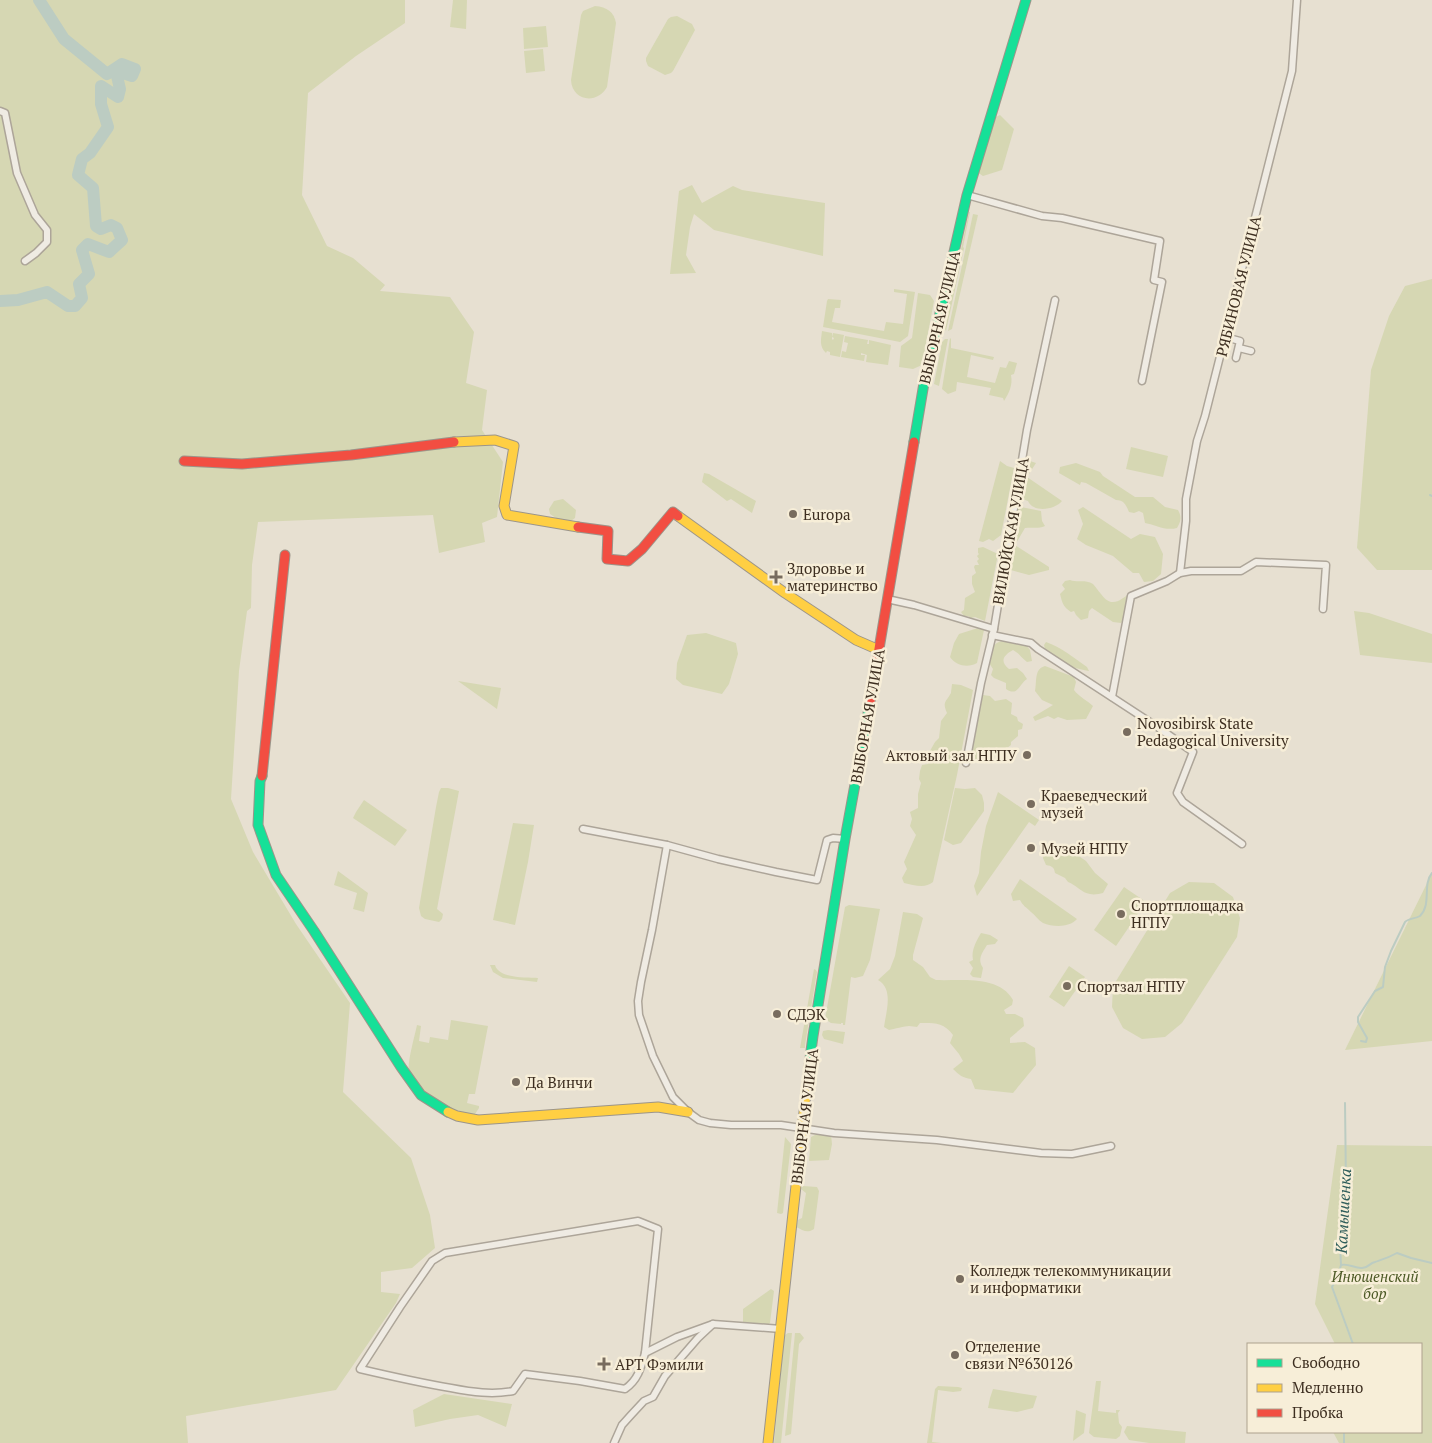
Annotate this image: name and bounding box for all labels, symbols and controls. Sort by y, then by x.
street label: РЯБИНОВАЯ УЛИЦА [1211,213,1265,358]
street label: ВЫБОРНАЯ УЛИЦА [914,248,964,386]
street label: ВИЛЮЙСКАЯ УЛИЦА [987,455,1033,606]
place label: Europa [803,504,851,524]
marker: Europa [787,508,799,520]
place label: Здоровье и материнство [787,558,878,595]
marker: Здоровье и материнство [769,570,783,584]
street label: ВЫБОРНАЯ УЛИЦА [845,646,889,785]
place label: Novosibirsk State Pedagogical University [1137,713,1289,750]
marker: Novosibirsk State Pedagogical University [1121,726,1133,738]
place label: Актовый зал НГПУ [885,745,1017,765]
marker: Актовый зал НГПУ [1021,749,1033,761]
place label: Краеведческий музей [1041,785,1147,822]
marker: Краеведческий музей [1025,798,1037,810]
place label: Музей НГПУ [1041,838,1128,858]
marker: Музей НГПУ [1025,842,1037,854]
place label: Спортплощадка НГПУ [1131,895,1244,932]
marker: Спортплощадка НГПУ [1115,908,1127,920]
place label: Спортзал НГПУ [1077,976,1186,996]
marker: Спортзал НГПУ [1061,980,1073,992]
place label: СДЭК [787,1004,826,1024]
marker: СДЭК [771,1008,783,1020]
street label: ВЫБОРНАЯ УЛИЦА [786,1046,822,1185]
place label: Да Винчи [526,1072,593,1092]
marker: Да Винчи [510,1076,522,1088]
water label: Камышенка [1330,1168,1356,1255]
place label: Колледж телекоммуникации и информатики [970,1260,1171,1297]
park label: Инюшенский бор [1330,1266,1419,1303]
marker: Колледж телекоммуникации и информатики [954,1273,966,1285]
place label: Отделение связи №630126 [965,1336,1073,1373]
legend [1247,1343,1422,1433]
marker: Отделение связи №630126 [949,1349,961,1361]
text: Свободно [1292,1352,1360,1372]
place label: АРТ Фэмили [615,1354,704,1374]
marker: АРТ Фэмили [597,1357,611,1371]
text: Медленно [1292,1377,1363,1397]
text: Пробка [1292,1402,1344,1422]

